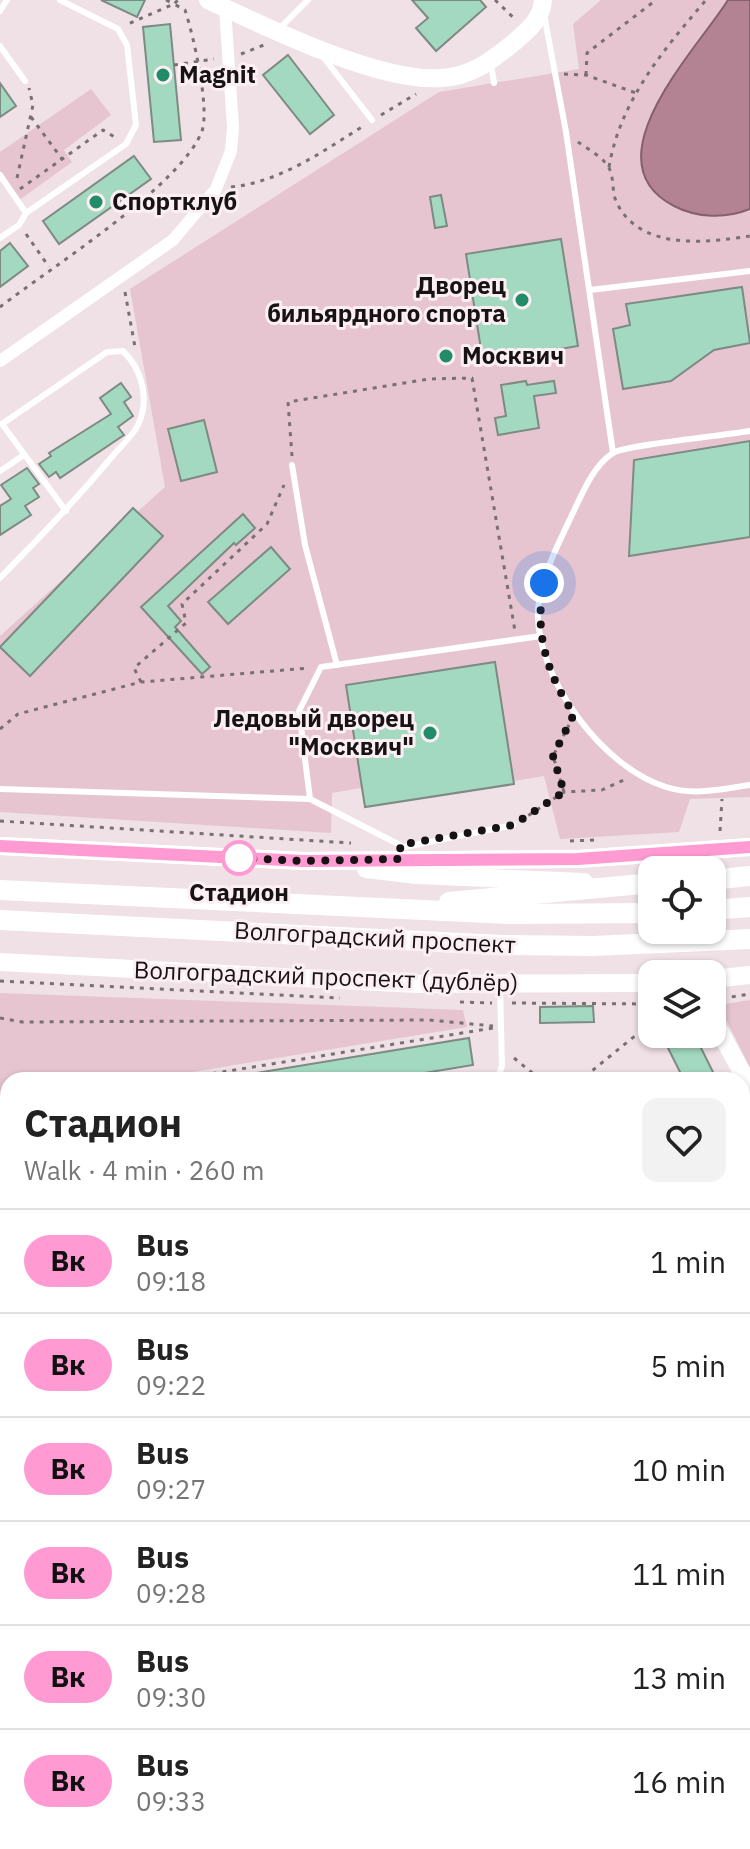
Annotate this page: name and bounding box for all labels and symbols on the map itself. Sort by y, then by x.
place label: Magnit [179,58,256,90]
marker: Magnit [154,66,172,84]
place label: Спортклуб [112,185,237,217]
marker: Спортклуб [87,193,105,211]
place label: Дворец бильярдного спорта [267,269,506,329]
marker: Дворец бильярдного спорта [513,291,531,309]
place label: Москвич [462,339,564,371]
marker: Москвич [437,347,455,365]
your location [524,563,564,603]
place label: Ледовый дворец "Москвич" [214,702,414,762]
marker: Ледовый дворец "Москвич" [421,724,439,742]
marker: Стадион [222,841,256,875]
place label: Стадион [189,876,289,908]
street label: Волгоградский проспект [233,914,517,960]
street label: Волгоградский проспект (дублёр) [133,953,519,999]

